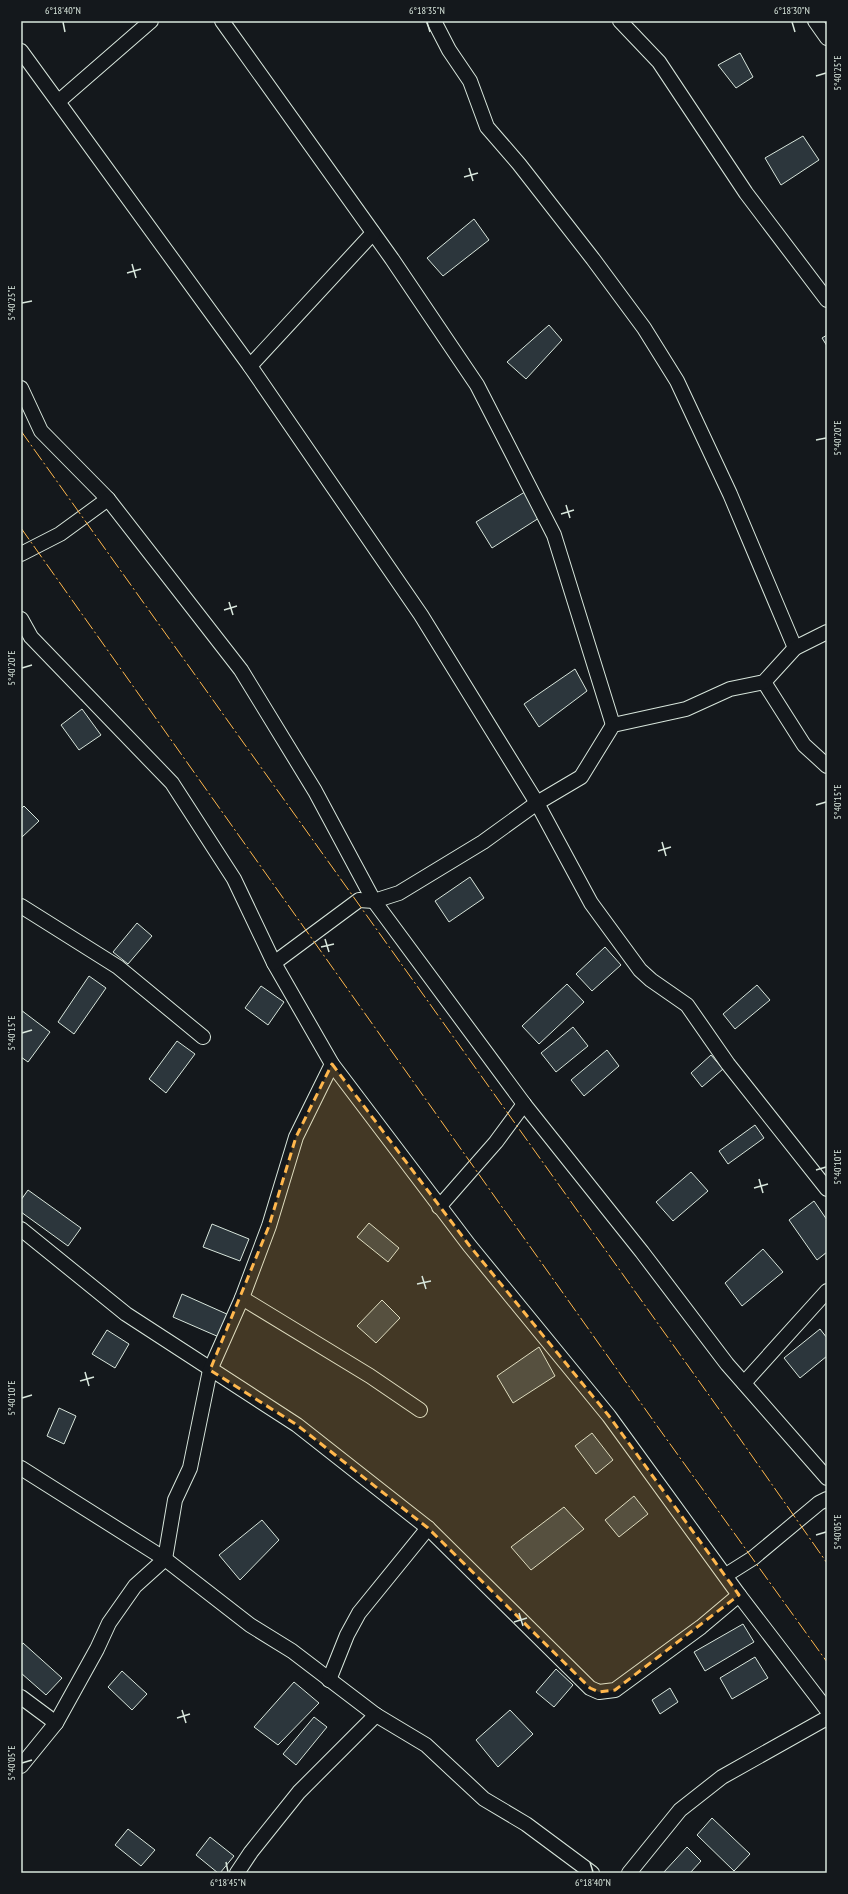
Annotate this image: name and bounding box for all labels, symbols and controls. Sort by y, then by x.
text: 6°18'40"N [45,4,81,17]
text: 6°18'35"N [409,4,445,17]
text: 6°18'30"N [774,4,810,17]
text: 5°40'25"E [831,56,844,90]
text: 5°40'25"E [5,286,18,320]
text: 5°40'20"E [831,421,844,455]
text: 5°40'20"E [5,651,18,685]
text: 5°40'15"E [831,785,844,819]
text: 5°40'15"E [5,1016,18,1050]
text: 5°40'10"E [831,1150,844,1184]
text: 5°40'10"E [5,1381,18,1415]
text: 5°40'05"E [831,1515,844,1549]
text: 5°40'05"E [5,1746,18,1780]
text: 6°18'45"N [210,1876,246,1889]
text: 6°18'40"N [575,1876,611,1889]

